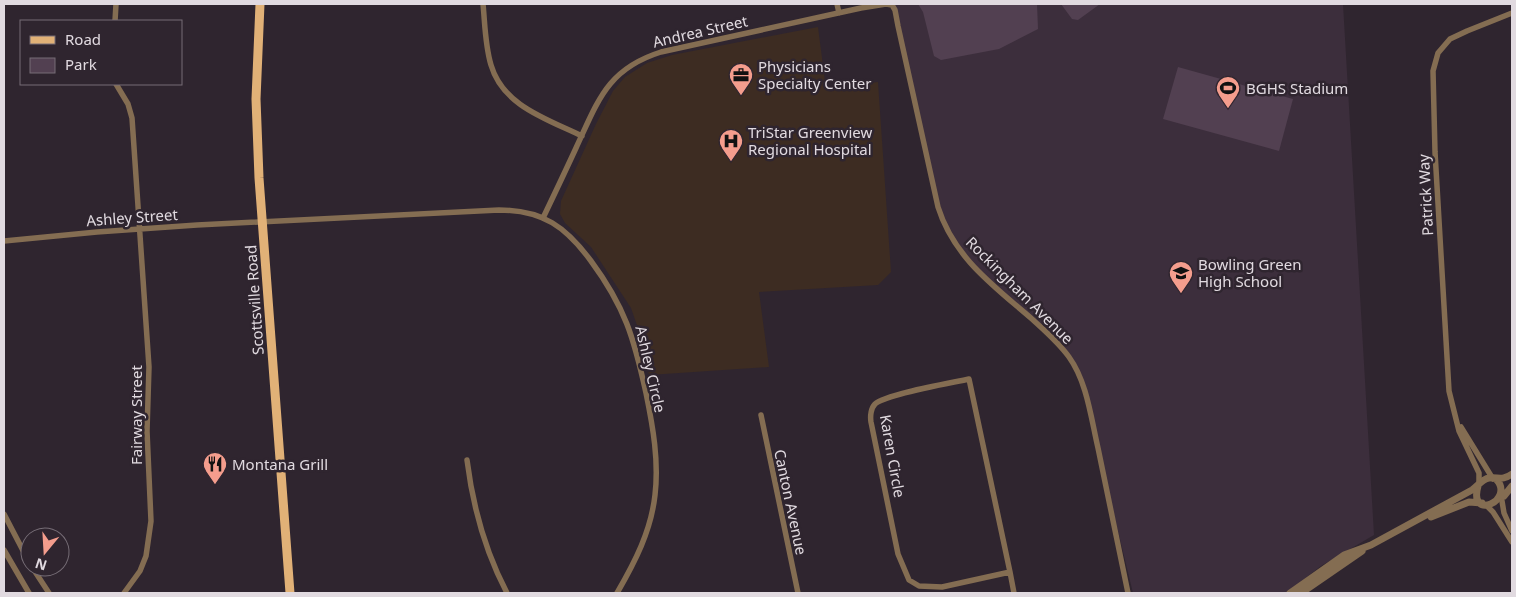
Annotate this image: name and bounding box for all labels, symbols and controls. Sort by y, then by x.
street label: Andrea Street [651,10,750,52]
legend [20,20,182,85]
text: Road [65,29,101,49]
text: Park [65,54,97,74]
place label: Physicians Specialty Center [758,56,872,93]
office icon: Physicians Specialty Center [728,62,754,96]
sports icon: BGHS Stadium [1215,75,1241,109]
place label: BGHS Stadium [1246,78,1348,98]
place label: TriStar Greenview Regional Hospital [748,122,872,159]
hospital icon: TriStar Greenview Regional Hospital [718,128,744,162]
street label: Patrick Way [1413,153,1437,236]
street label: Ashley Street [86,204,179,230]
street label: Rockingham Avenue [962,232,1078,348]
street label: Scottsville Road [240,244,268,356]
place label: Bowling Green High School [1198,254,1301,291]
school or university icon: Bowling Green High School [1168,260,1194,294]
street label: Ashley Circle [631,324,671,414]
street label: Fairway Street [126,364,146,465]
street label: Karen Circle [876,413,910,499]
street label: Canton Avenue [770,447,812,557]
restaurant icon: Montana Grill [202,451,228,485]
place label: Montana Grill [232,454,328,474]
north arrow [20,527,70,577]
text: N [32,554,49,576]

